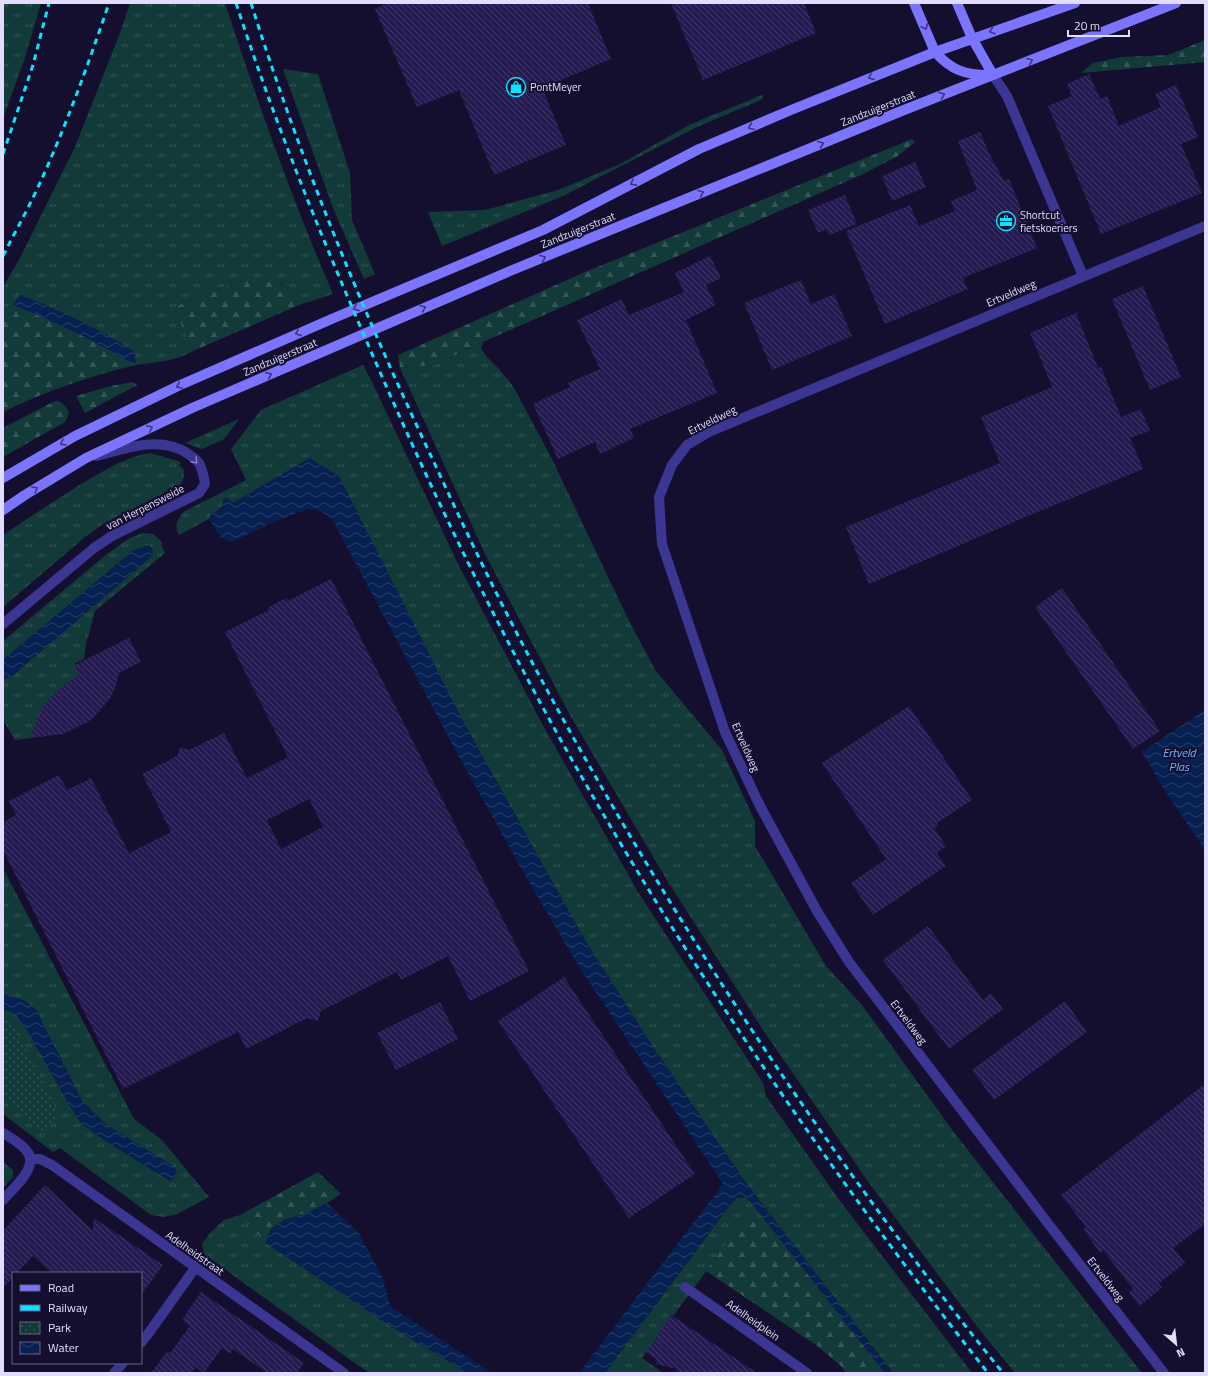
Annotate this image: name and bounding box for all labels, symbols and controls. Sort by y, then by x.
scale bar [1068,12,1129,38]
text: 20 m [1074,16,1100,35]
one-way arrow [920,24,928,31]
one-way arrow [989,27,996,35]
one-way arrow [1026,58,1033,66]
one-way arrow [867,73,874,81]
shop icon: PontMeyer [505,76,527,98]
place label: PontMeyer [530,79,581,95]
street label: Zandzuigerstraat [838,86,918,130]
one-way arrow [938,92,945,100]
one-way arrow [747,122,755,130]
one-way arrow [816,141,824,149]
one-way arrow [630,178,638,186]
one-way arrow [696,190,704,198]
place label: Shortcut fietskoeriers [1020,207,1078,236]
street label: Zandzuigerstraat [538,208,618,252]
office icon: Shortcut fietskoeriers [995,210,1017,232]
one-way arrow [539,254,546,262]
street label: Ertveldweg [984,275,1039,311]
one-way arrow [353,304,360,312]
one-way arrow [420,305,427,313]
one-way arrow [295,328,303,336]
street label: Zandzuigerstraat [240,334,320,380]
one-way arrow [265,371,272,379]
one-way arrow [176,381,183,389]
street label: Ertveldweg [685,401,739,439]
one-way arrow [146,425,153,433]
one-way arrow [60,439,67,446]
one-way arrow [190,456,198,464]
street label: van Herpensweide [103,480,187,534]
one-way arrow [31,486,38,493]
street label: Ertveldweg [728,720,764,774]
water label: Ertveld Plas [1162,743,1198,776]
street label: Ertveldweg [887,996,931,1048]
street label: Adelheidstraat [163,1227,227,1279]
street label: Ertveldweg [1084,1253,1129,1305]
legend [12,1272,142,1364]
text: Road [48,1278,74,1297]
street label: Adelheidplein [723,1296,783,1344]
text: Railway [48,1298,88,1317]
text: Park [48,1318,71,1337]
north arrow [1156,1324,1196,1364]
text: Water [48,1338,79,1357]
text: N [1174,1344,1188,1362]

